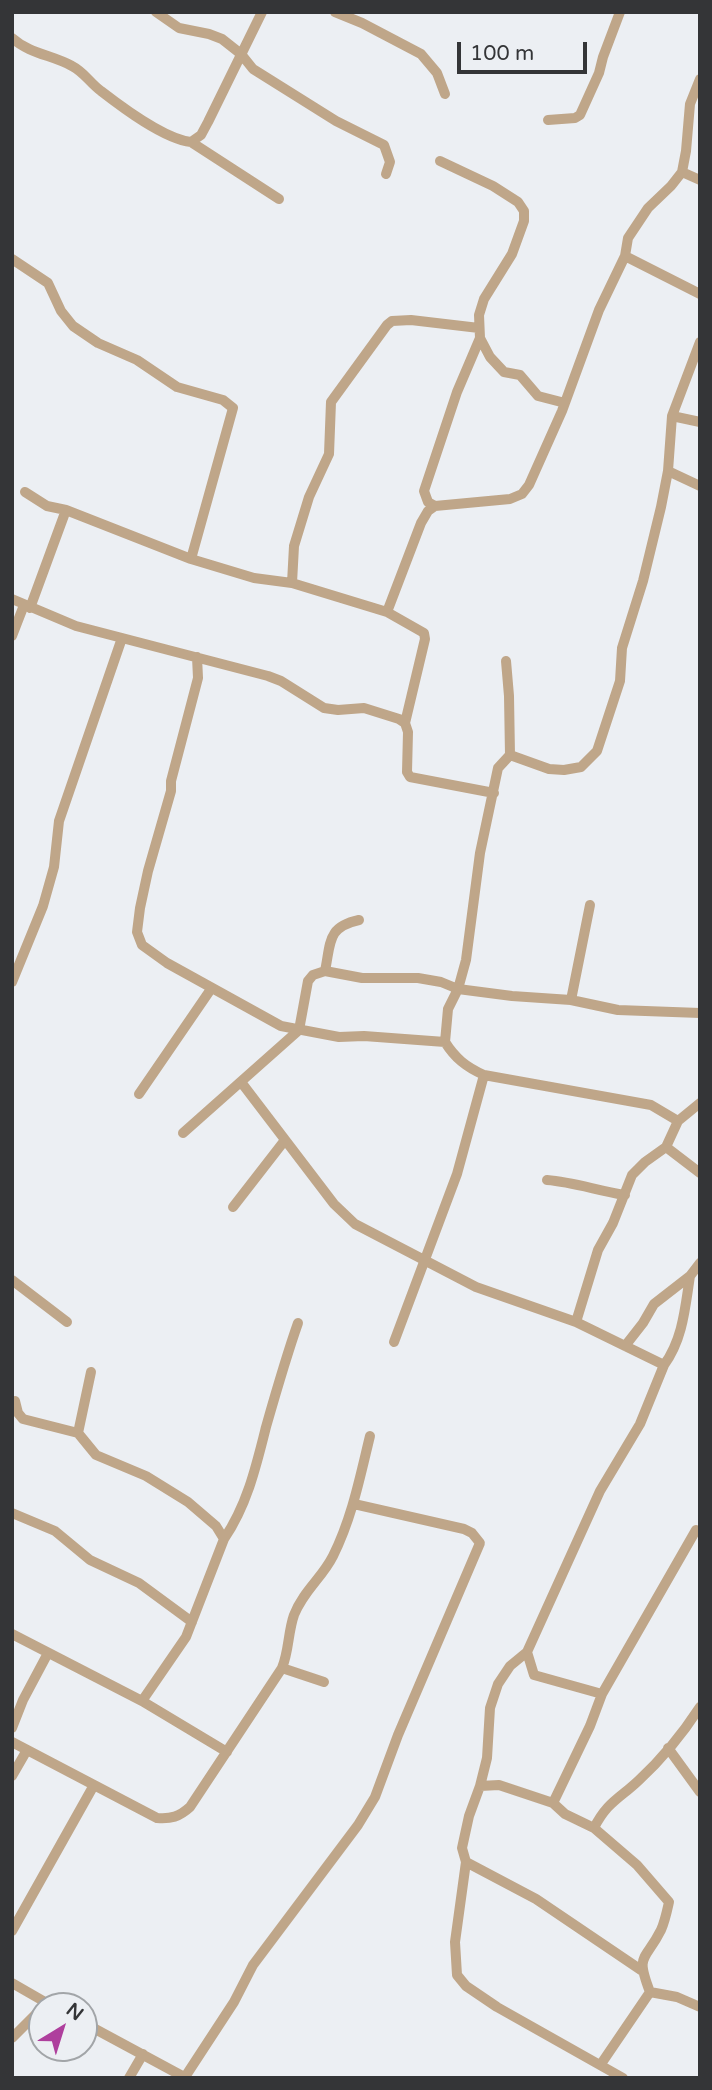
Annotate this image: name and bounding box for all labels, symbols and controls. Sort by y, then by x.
scale bar [460,28,590,72]
text: 100 m [470,41,534,66]
north arrow [28,1992,98,2062]
text: N [62,1999,87,2025]

